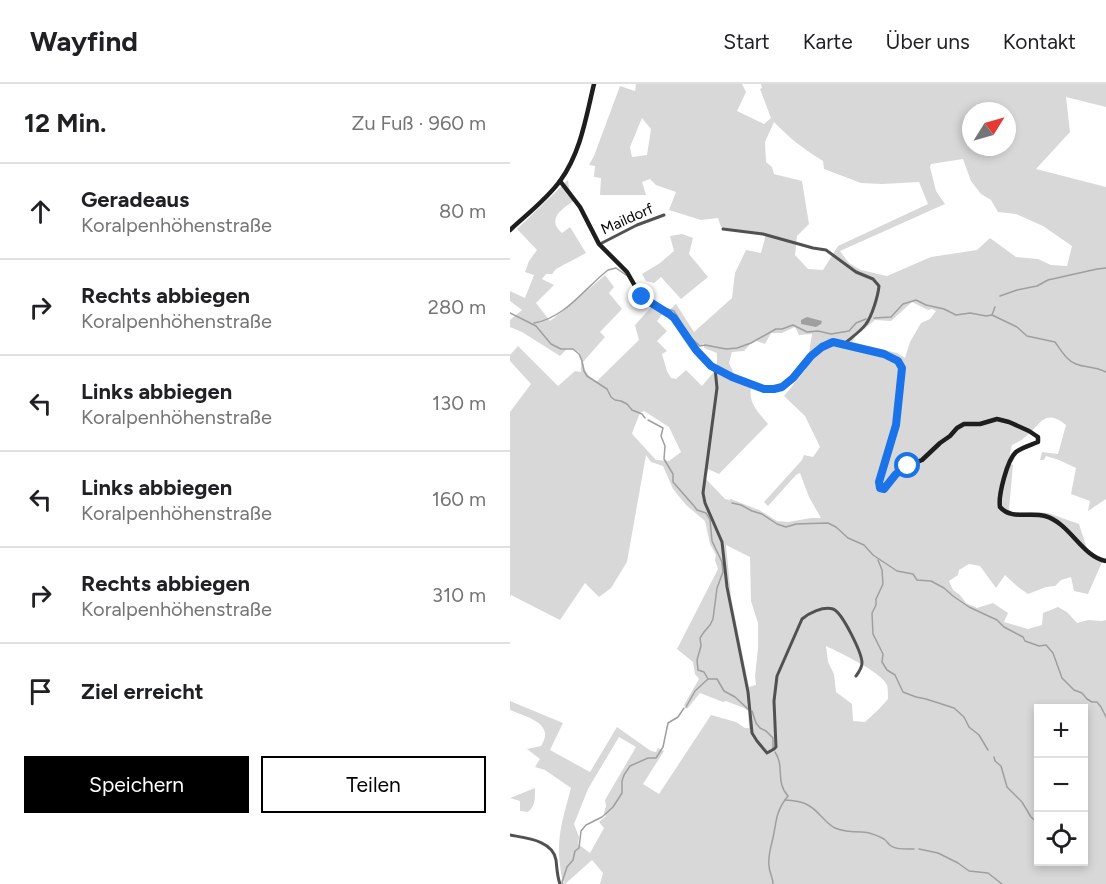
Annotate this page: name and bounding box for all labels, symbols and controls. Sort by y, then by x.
text: Wayfind [30,24,138,58]
text: Start [723,29,770,54]
text: Karte [803,29,853,54]
text: Über uns [886,29,970,54]
text: Kontakt [1003,29,1076,54]
north arrow [962,102,1016,156]
text: 12 Min. [24,107,107,139]
text: Zu Fuß · 960 m [352,111,486,135]
text: Geradeaus [81,186,189,213]
icon: ahead [24,195,57,228]
text: 80 m [439,199,486,223]
street label: Maildorf [598,199,656,238]
text: Koralpenhöhenstraße [81,213,272,237]
text: Rechts abbiegen [81,282,250,309]
route end [628,283,654,309]
icon: right [24,291,57,324]
text: 280 m [428,295,486,319]
text: Koralpenhöhenstraße [81,309,272,333]
text: Links abbiegen [81,378,232,405]
icon: left [24,387,57,420]
text: 130 m [432,391,486,415]
text: Koralpenhöhenstraße [81,405,272,429]
route start [894,452,920,478]
text: Links abbiegen [81,474,232,501]
icon: left [24,483,57,516]
text: 160 m [432,487,486,511]
text: Koralpenhöhenstraße [81,501,272,525]
text: Rechts abbiegen [81,570,250,597]
icon: right [24,579,57,612]
text: 310 m [432,583,486,607]
text: Koralpenhöhenstraße [81,597,272,621]
icon: arrive [24,675,57,708]
text: Ziel erreicht [81,678,204,705]
map controls [1034,704,1088,866]
button: + [1034,704,1088,758]
button: Speichern [24,756,249,813]
button: Teilen [261,756,486,813]
button: − [1034,758,1088,812]
button: locate [1034,812,1088,866]

